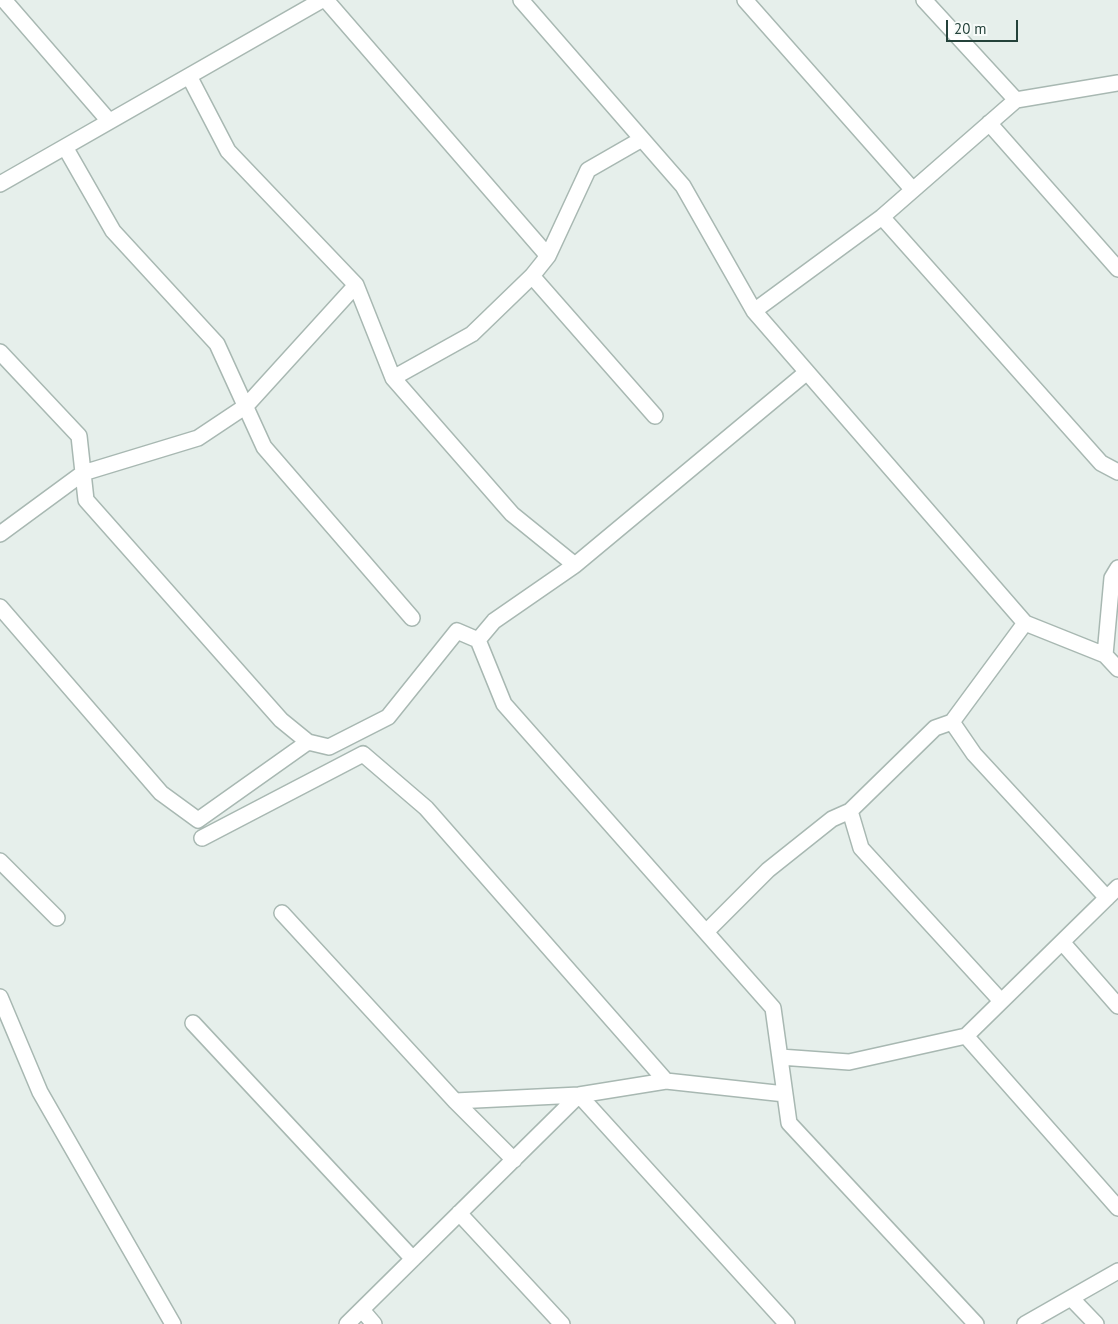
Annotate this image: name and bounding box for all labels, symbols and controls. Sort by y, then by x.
scale bar [948,10,1020,42]
text: 20 m [954,19,987,38]

